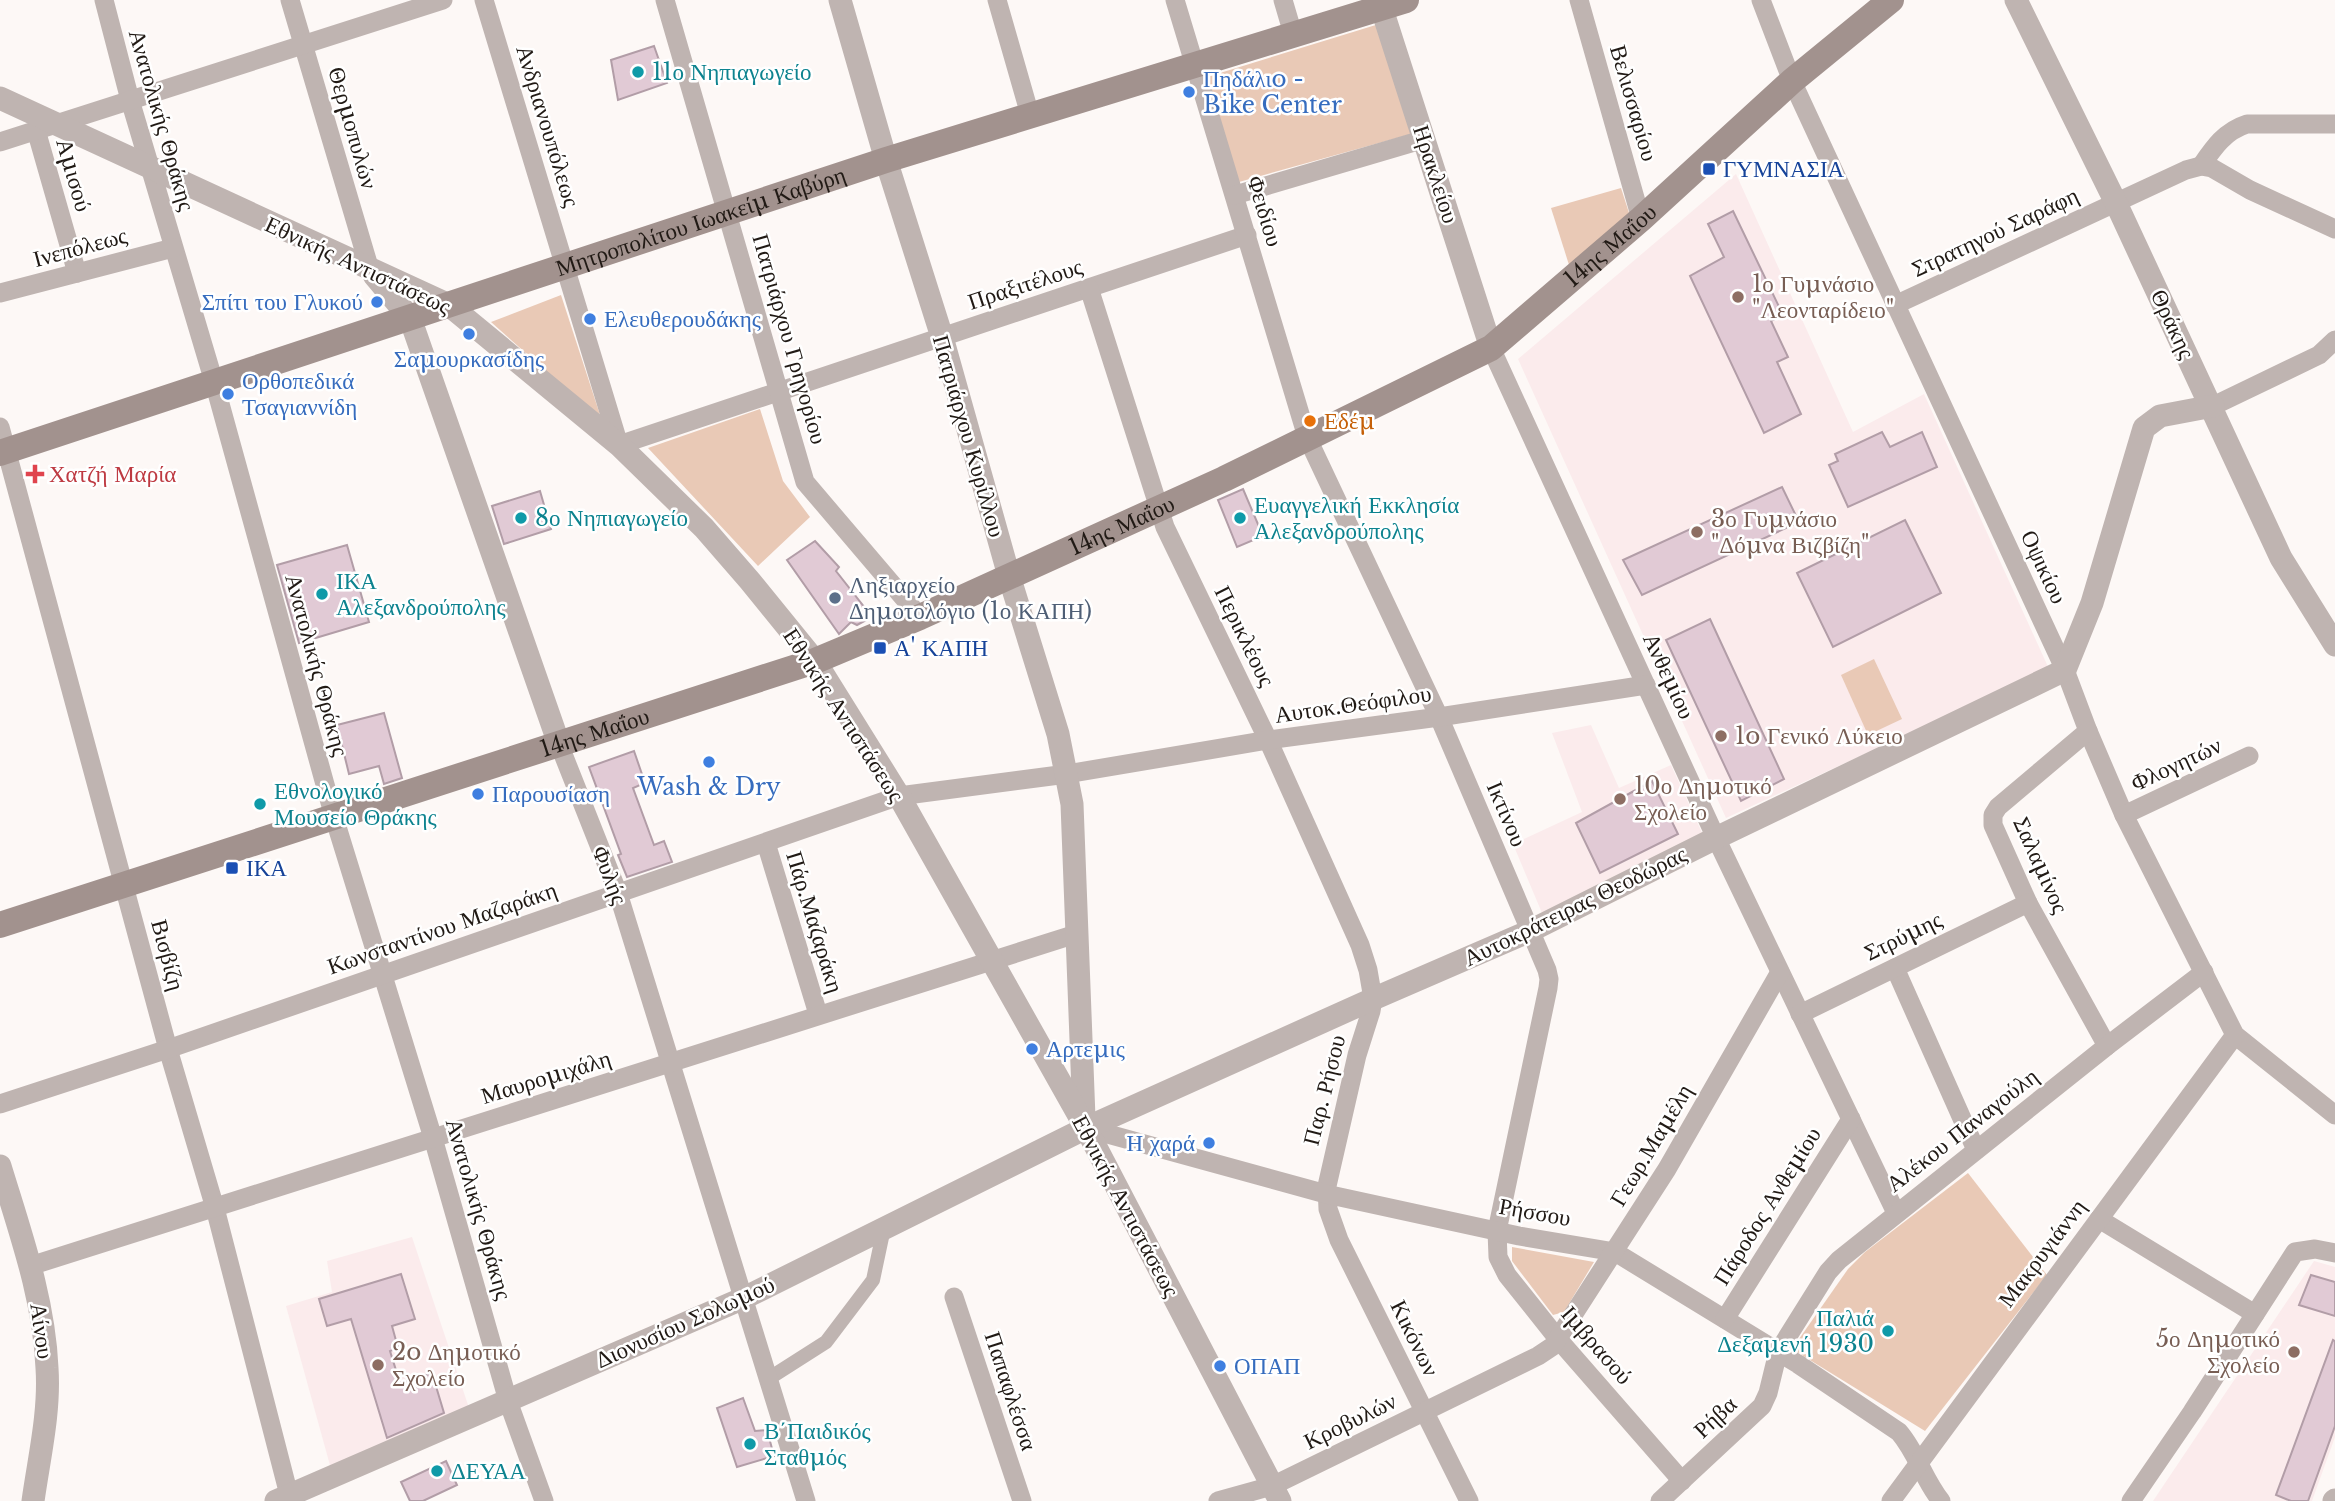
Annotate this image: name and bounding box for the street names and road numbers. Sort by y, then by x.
street label: Ανατολικής Θράκης [123,26,201,214]
street label: Ανδριανουπόλεως [510,42,586,210]
street label: Βελισσαρίου [1604,42,1664,164]
street label: Θερμοπυλών [322,64,384,192]
street label: Ηρακλείου [1407,121,1465,227]
street label: Αμισού [50,135,98,215]
street label: Μητροπολίτου Ιωακείμ Καβύρη [552,160,849,282]
street label: Φειδίου [1241,172,1289,250]
street label: Στρατηγού Σαράφη [1907,181,2083,283]
street label: 14ης Μαΐου [1558,198,1662,293]
street label: Εθνικής Αντιστάσεως [261,210,455,320]
street label: Ινεπόλεως [30,221,130,273]
street label: Πατριάρχου Γρηγορίου [747,231,833,447]
street label: Πραξιτέλους [964,252,1086,316]
street label: Θράκης [2145,285,2201,363]
street label: Πατριάρχου Κυρίλλου [927,332,1011,540]
street label: 14ης Μαΐου [1064,489,1179,562]
street label: Οψικίου [2015,526,2073,608]
street label: Ανατολικής Θράκης [279,571,355,759]
street label: Περικλέους [1209,581,1281,691]
street label: Εθνικής Αντιστάσεως [777,623,911,807]
street label: Ανθεμίου [1637,629,1701,723]
street label: Αυτοκ.Θεόφιλου [1273,679,1433,729]
street label: 14ης Μαΐου [536,702,653,763]
street label: Φλογητών [2126,731,2226,797]
street label: Ικτίνου [1481,777,1533,851]
street label: Σαλαμίνος [2007,813,2075,917]
street label: Αυτοκράτειρας Θεοδώρας [1459,840,1691,972]
street label: Φυλής [586,842,634,908]
street label: Πάρ.Μαζαράκη [780,848,850,996]
street label: Κωνσταντίνου Μαζαράκη [323,876,561,980]
street label: Στρύμης [1860,905,1946,967]
street label: Βισβίζη [145,916,191,994]
street label: Παρ. Ρήσου [1297,1032,1351,1148]
street label: Μαυρομιχάλη [478,1044,614,1110]
street label: Αλέκου Παναγούλη [1880,1062,2044,1198]
street label: Γεωρ.Μαμέλη [1604,1079,1698,1211]
street label: Εθνικής Αντιστάσεως [1066,1110,1186,1302]
street label: Ανατολικής Θράκης [440,1115,518,1303]
street label: Πάροδος Ανθεμίου [1707,1122,1827,1290]
street label: Ρήσσου [1497,1192,1573,1232]
street label: Μακρυγιάννη [1992,1193,2092,1313]
street label: Διονυσίου Σολωμού [591,1270,779,1374]
street label: Κικόνων [1385,1295,1445,1381]
street label: Ιμβρασού [1555,1300,1639,1390]
street label: Αίνου [24,1301,60,1361]
street label: Παπαφλέσσα [979,1328,1043,1454]
street label: Κροβυλών [1299,1387,1401,1455]
street label: Ρήβα [1688,1390,1742,1444]

